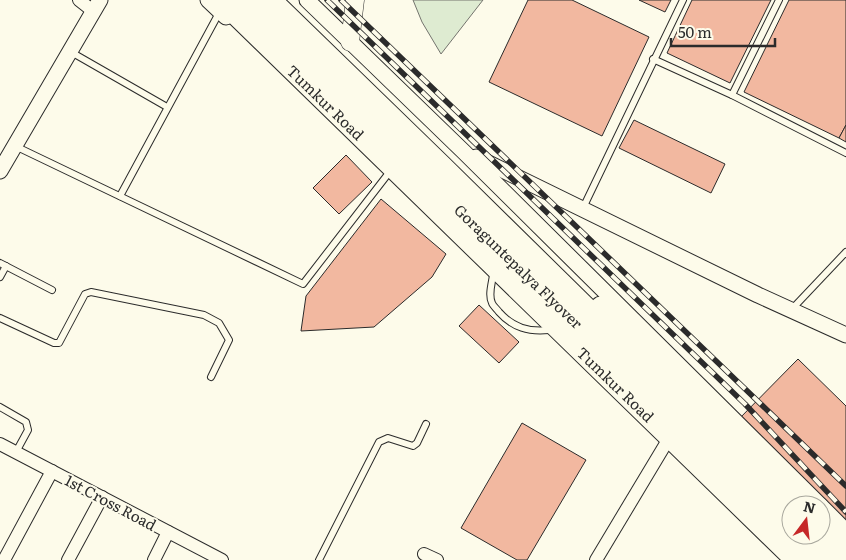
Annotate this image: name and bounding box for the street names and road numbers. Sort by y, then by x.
street label: Tumkur Road [282,59,370,145]
street label: Goraguntepalya Flyover [450,198,588,334]
street label: Tumkur Road [572,341,660,427]
street label: 1st Cross Road [61,468,161,536]

